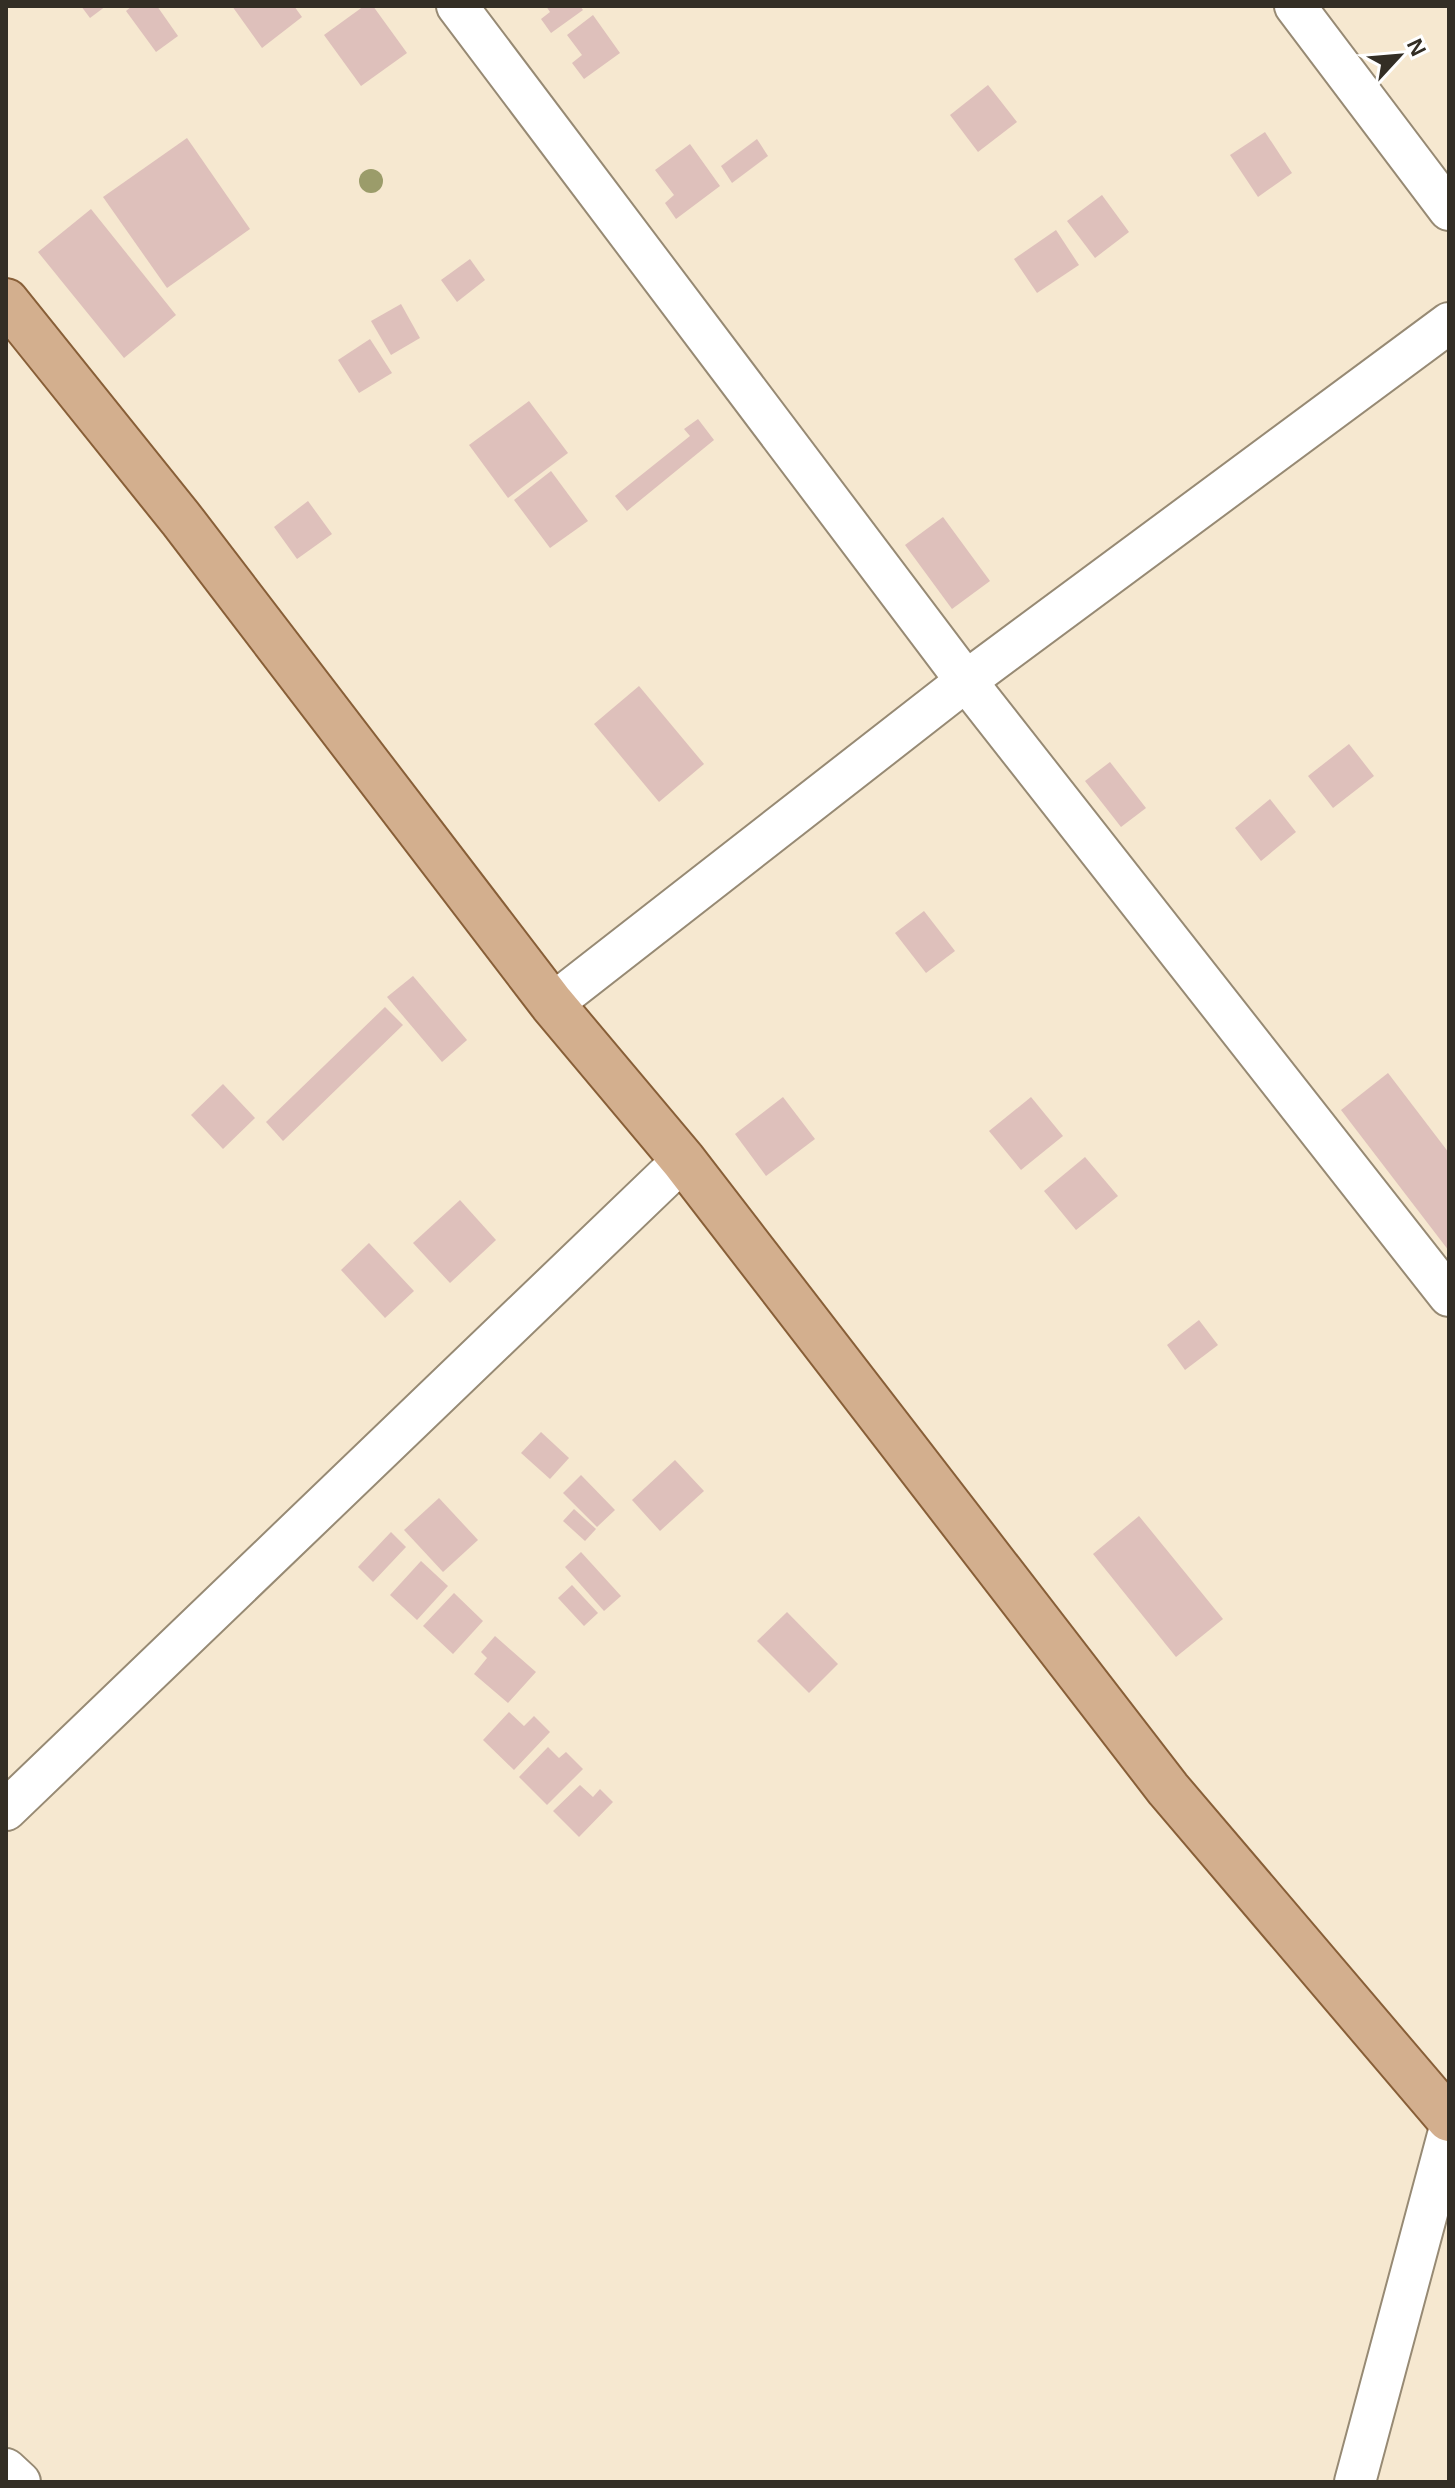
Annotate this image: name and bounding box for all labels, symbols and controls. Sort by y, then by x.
north arrow [1359,16,1439,96]
text: N [1402,35,1431,60]

